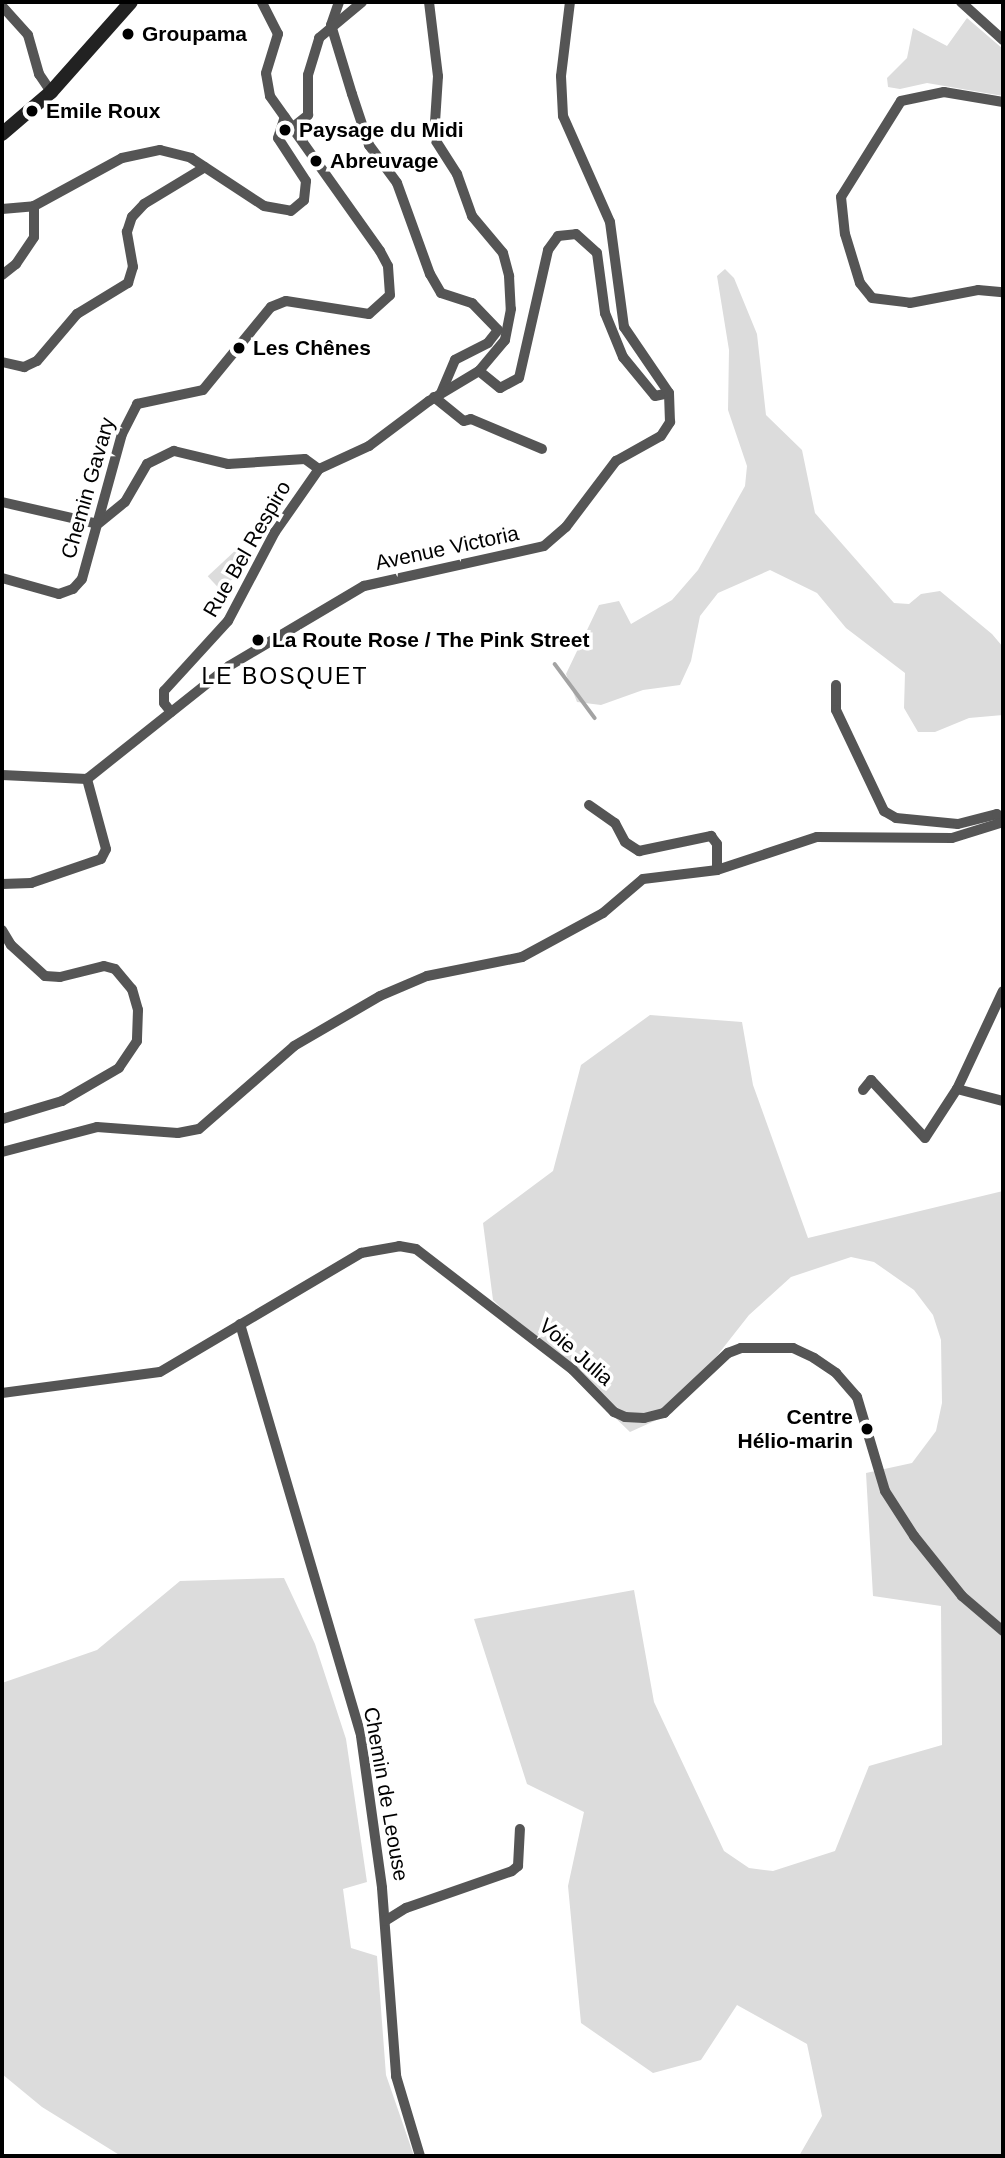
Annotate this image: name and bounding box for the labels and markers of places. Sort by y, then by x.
place label: Groupama [142,21,247,47]
marker: Groupama [120,26,136,42]
place label: Emile Roux [46,98,160,124]
marker: Emile Roux [24,103,40,119]
place label: Paysage du Midi [299,117,464,143]
marker: Paysage du Midi [277,122,293,138]
place label: Abreuvage [330,148,439,174]
marker: Abreuvage [308,153,324,169]
place label: Les Chênes [253,335,371,361]
marker: Les Chênes [231,340,247,356]
place label: La Route Rose / The Pink Street [272,627,589,653]
marker: La Route Rose / The Pink Street [250,632,266,648]
place label: Centre Hélio-marin [737,1404,853,1454]
marker: Centre Hélio-marin [859,1421,875,1437]

